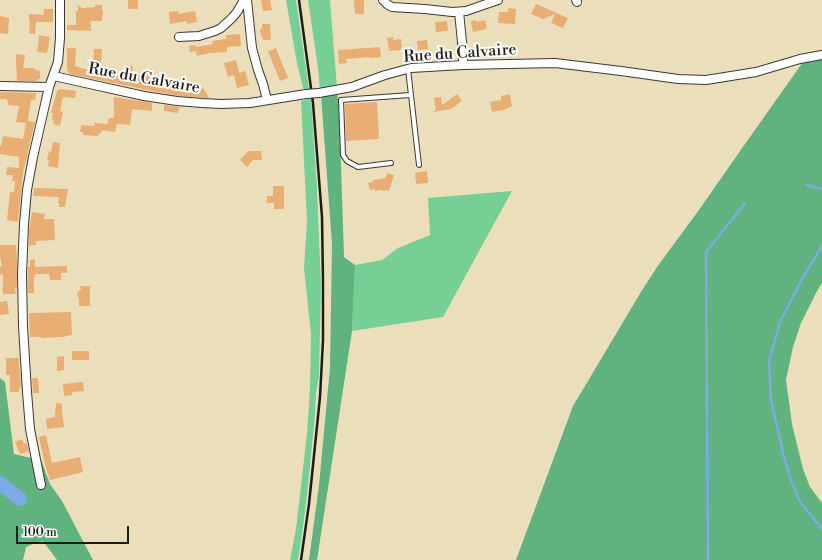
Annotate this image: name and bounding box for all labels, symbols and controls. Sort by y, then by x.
street label: Rue du Calvaire [403,40,517,68]
street label: Rue du Calvaire [87,60,201,98]
scale bar [18,518,131,544]
text: 100 m [23,525,57,540]

